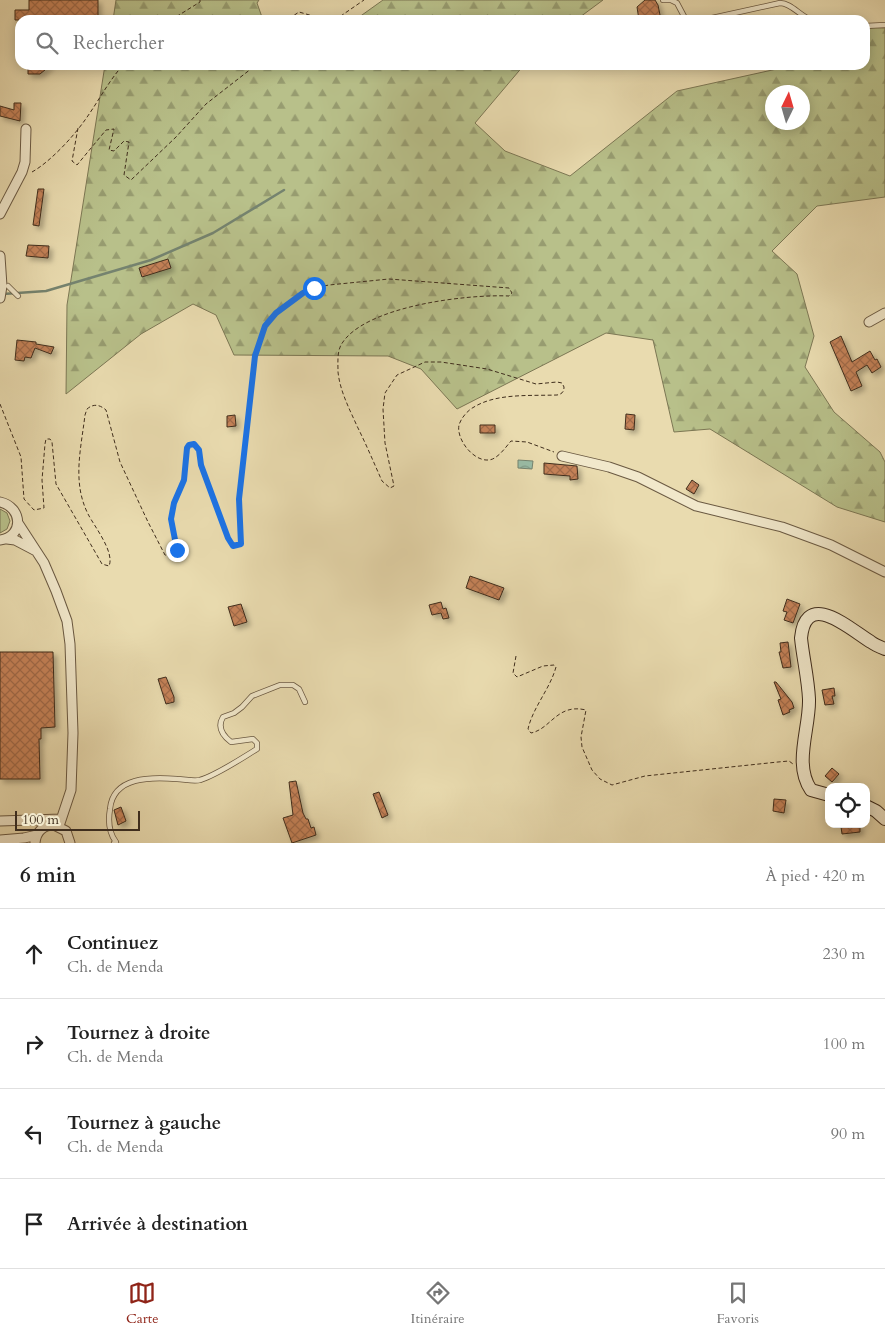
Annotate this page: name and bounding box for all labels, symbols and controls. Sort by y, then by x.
search box [15,15,870,70]
icon: search [33,29,61,57]
text: Rechercher [73,30,164,56]
north arrow [765,85,810,130]
route start [303,277,326,300]
route end [166,539,189,562]
map controls [825,783,870,828]
button: locate [825,783,870,828]
scale bar [15,808,140,831]
text: 100 m [22,810,59,829]
text: 6 min [20,861,76,890]
text: À pied · 420 m [765,865,865,887]
text: Continuez [67,930,158,956]
icon: ahead [20,940,48,968]
text: 230 m [823,943,865,965]
text: Ch. de Menda [67,956,163,978]
text: Tournez à droite [67,1020,210,1046]
icon: right [20,1030,48,1058]
text: 100 m [823,1033,865,1055]
text: Ch. de Menda [67,1046,163,1068]
text: Tournez à gauche [67,1110,221,1136]
icon: left [20,1120,48,1148]
text: 90 m [831,1123,865,1145]
text: Ch. de Menda [67,1136,163,1158]
icon: arrive [20,1210,48,1238]
text: Arrivée à destination [67,1211,248,1237]
tab: Carte [126,1279,159,1328]
tab: Itinéraire [411,1279,465,1328]
tab: Favoris [717,1279,759,1328]

